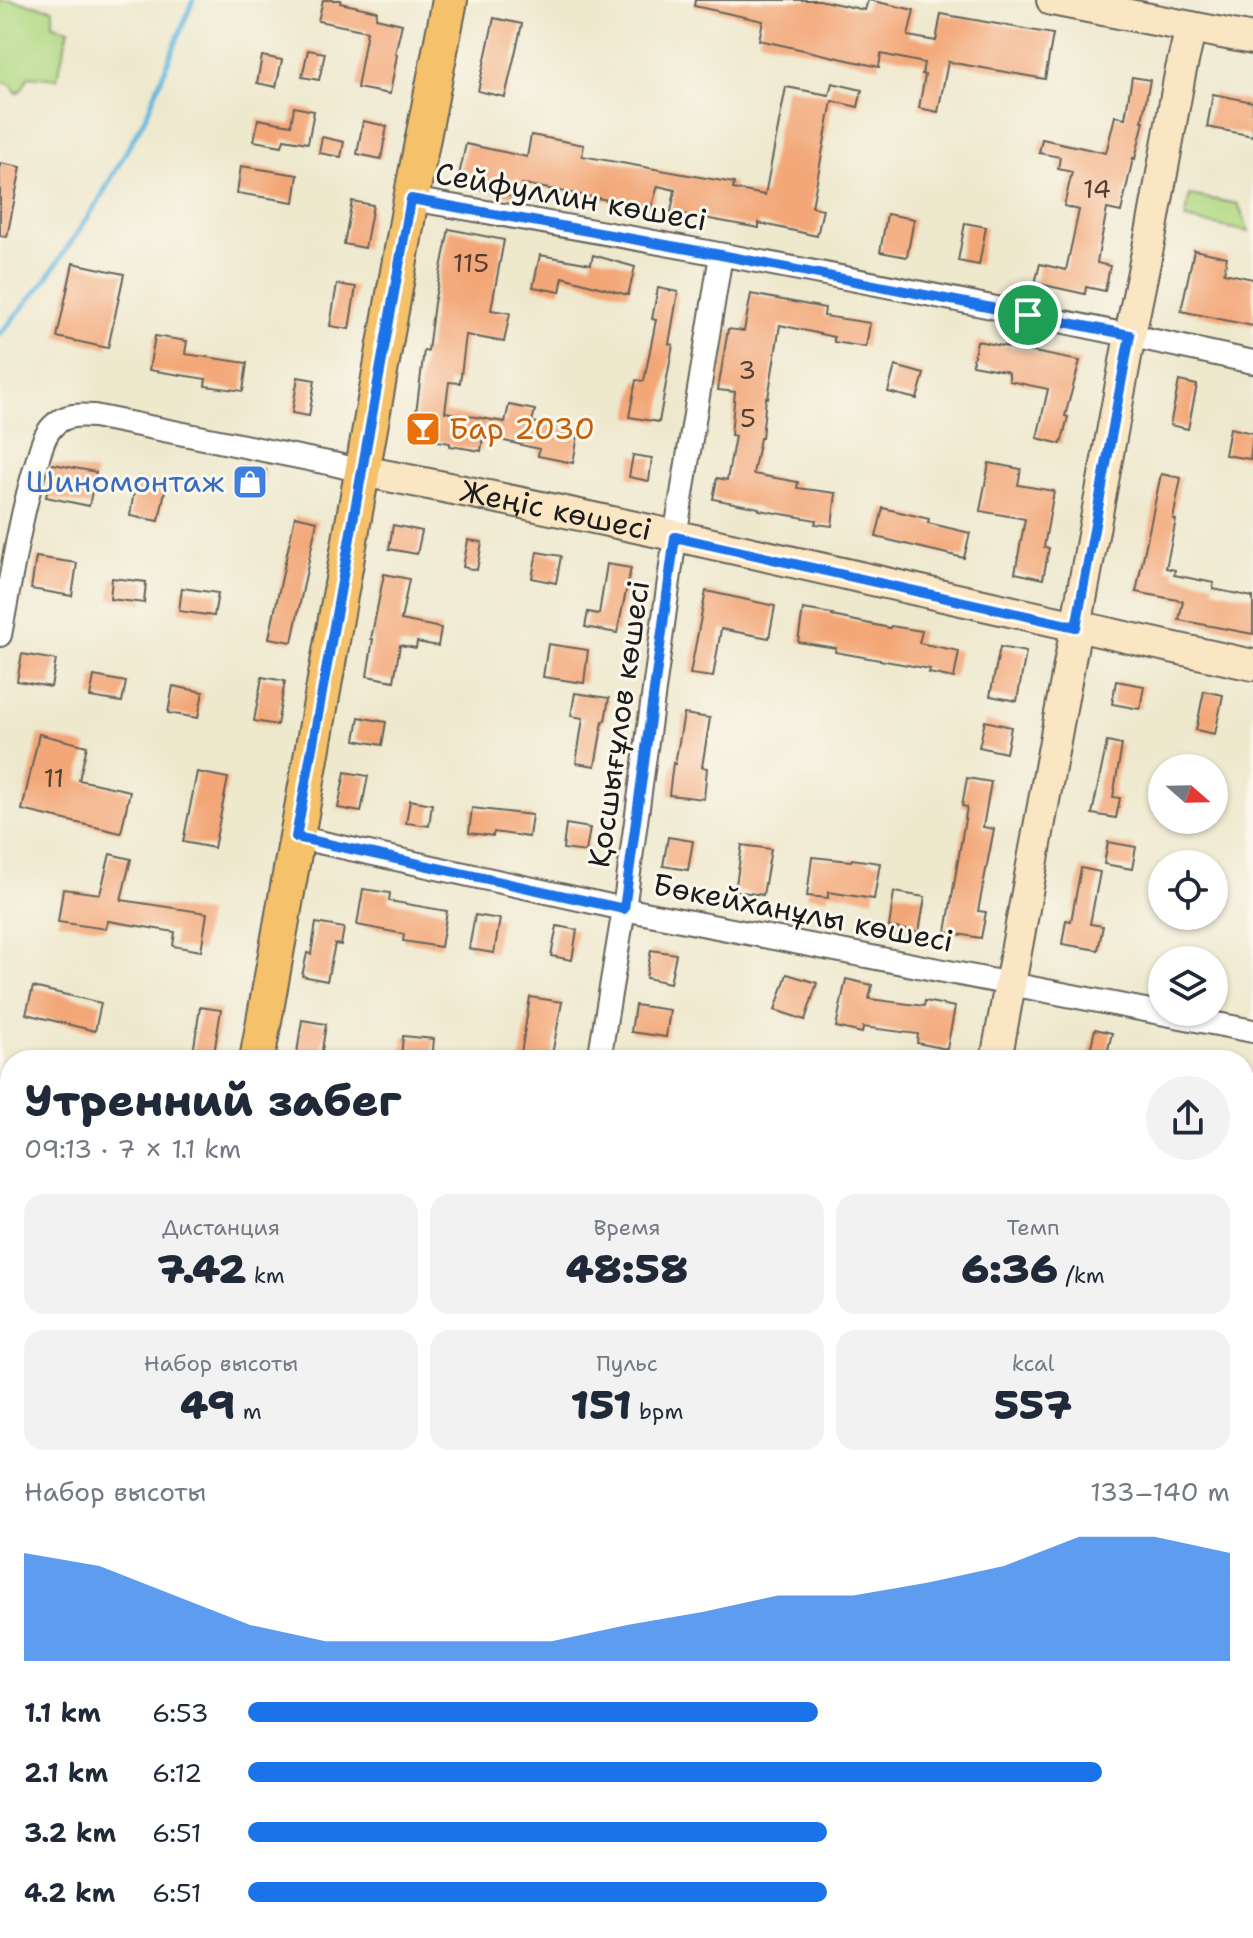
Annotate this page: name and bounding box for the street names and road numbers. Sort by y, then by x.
street label: Сейфуллин көшесі [432,152,710,241]
street label: Жеңіс көшесі [457,470,656,550]
street label: Қосшығұлов көшесі [578,578,659,870]
street label: Бөкейханұлы көшесі [649,863,957,962]

